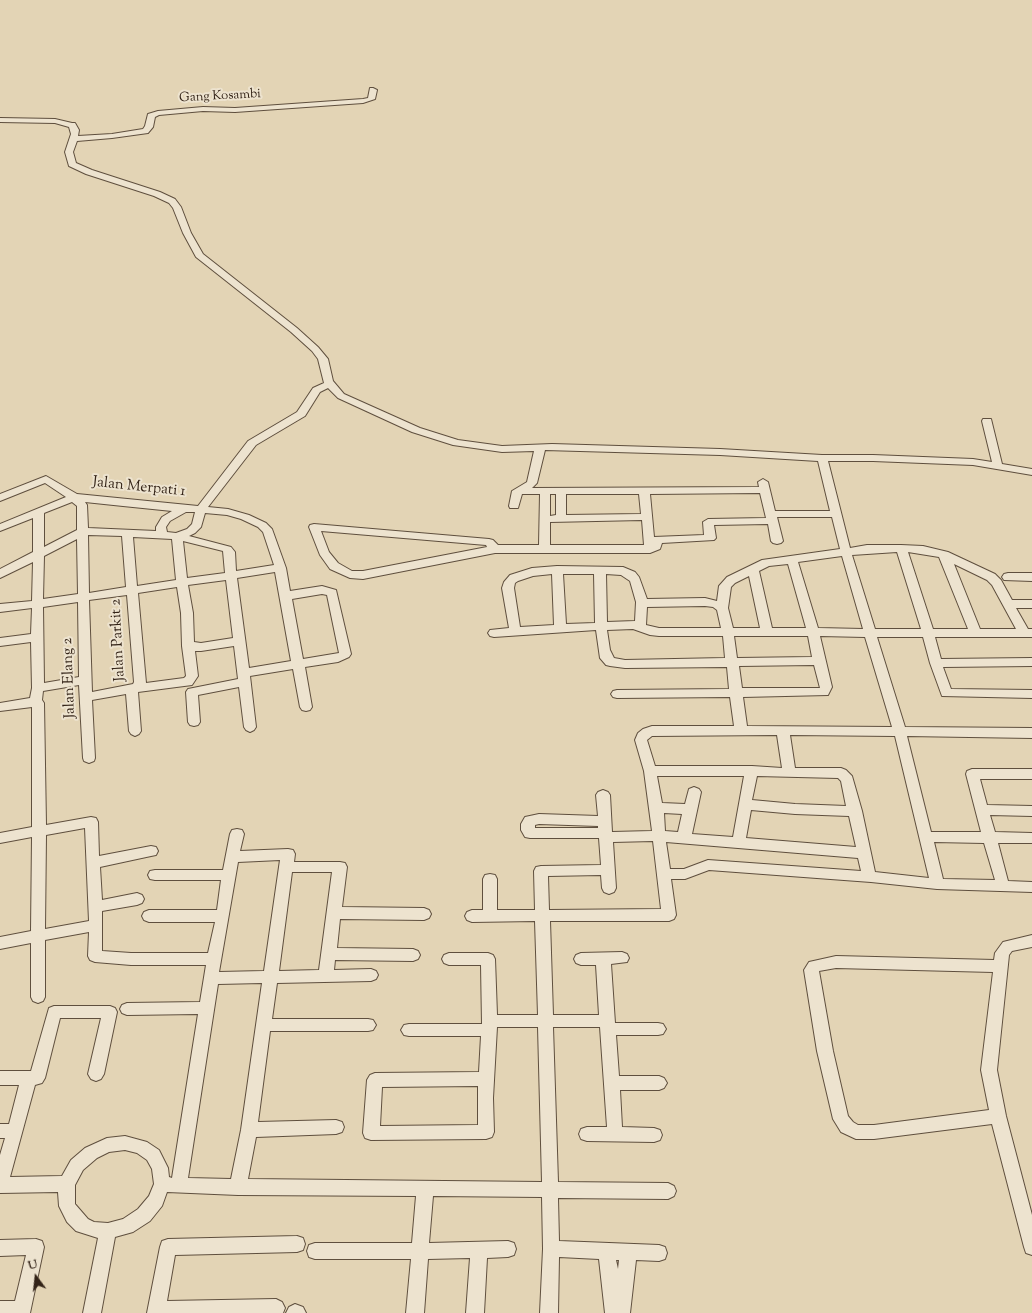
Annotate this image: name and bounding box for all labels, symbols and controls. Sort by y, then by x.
street label: Gang Kosambi [179,87,261,107]
street label: Jalan Merpati 1 [92,474,186,502]
street label: Jalan Parkit 2 [108,598,130,682]
street label: Jalan Elang 2 [60,637,80,719]
north arrow [16,1257,56,1297]
text: U [26,1257,39,1274]

